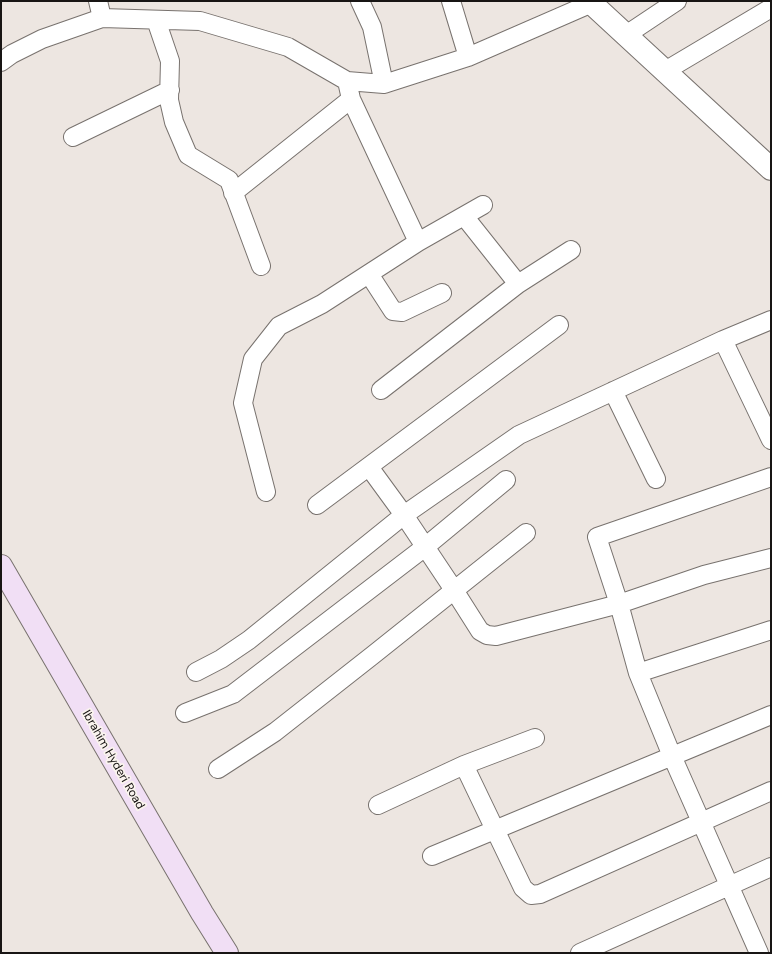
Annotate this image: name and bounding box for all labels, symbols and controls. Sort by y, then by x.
street label: Ibrahim Hyderi Road [79,708,147,812]

